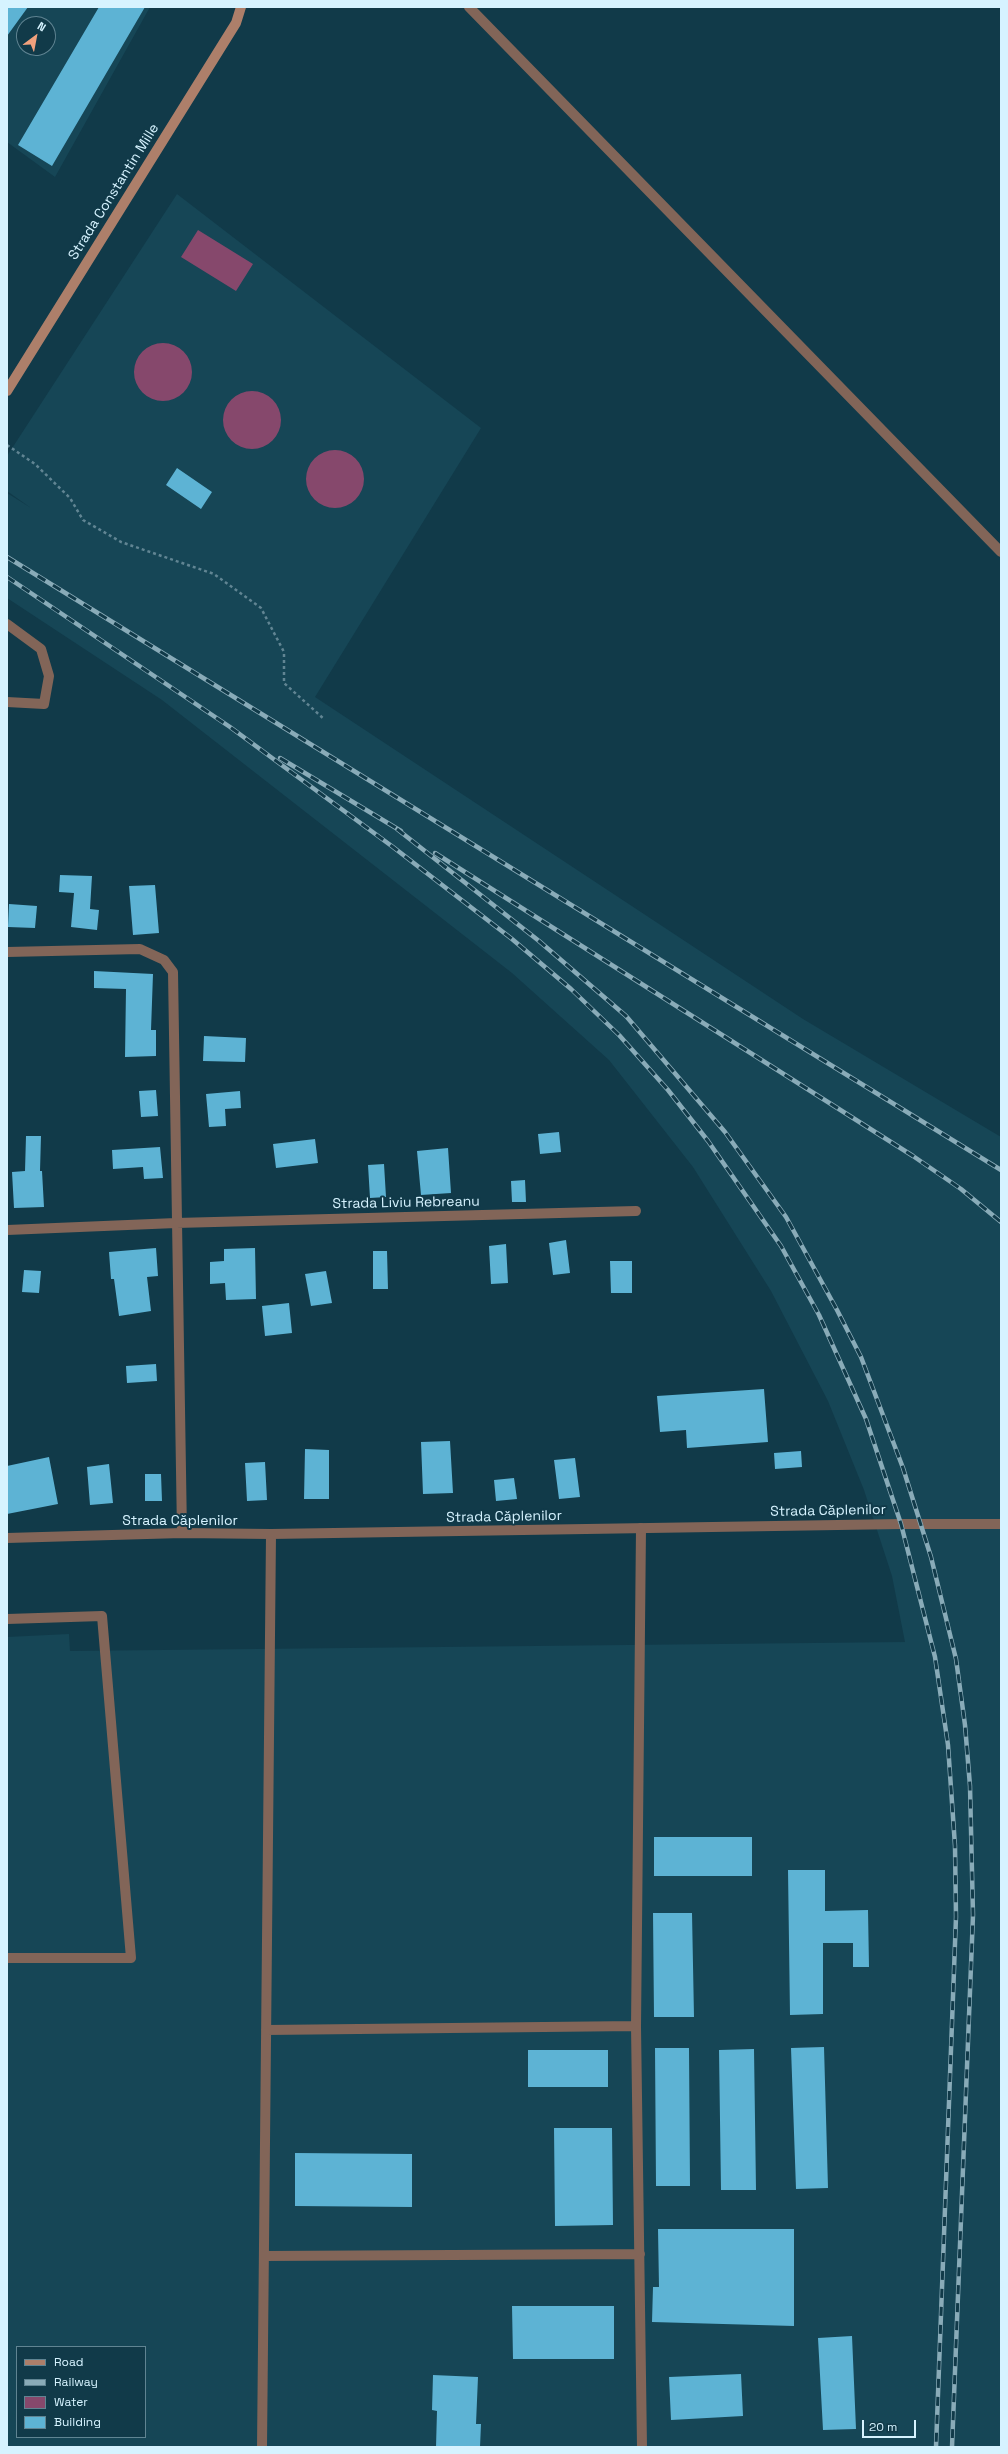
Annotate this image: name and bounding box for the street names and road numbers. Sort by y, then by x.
street label: Strada Constantin Mille [65,121,163,263]
street label: Strada Liviu Rebreanu [332,1193,480,1213]
street label: Strada Căplenilor [770,1502,886,1520]
street label: Strada Căplenilor [446,1508,562,1526]
street label: Strada Căplenilor [122,1513,238,1529]

